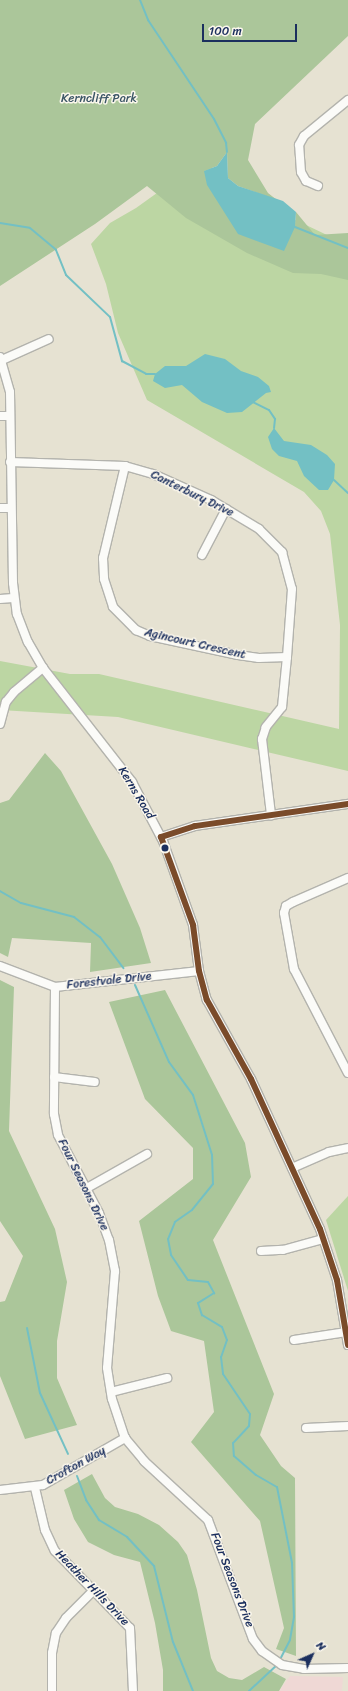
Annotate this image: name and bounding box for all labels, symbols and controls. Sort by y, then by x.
scale bar [204,16,299,42]
text: 100 m [209,20,242,42]
park label: Kerncliff Park [61,92,137,106]
street label: Canterbury Drive [148,468,236,520]
street label: Agincourt Crescent [143,625,247,663]
street label: Kerns Road [115,764,157,822]
unlabelled marker [160,843,170,853]
street label: Forestvale Drive [66,969,152,993]
street label: Four Seasons Drive [55,1137,111,1233]
street label: Crofton Way [44,1444,108,1488]
street label: Four Seasons Drive [207,1531,257,1629]
street label: Heather Hills Drive [52,1547,132,1629]
north arrow [292,1635,332,1675]
text: N [311,1637,330,1656]

